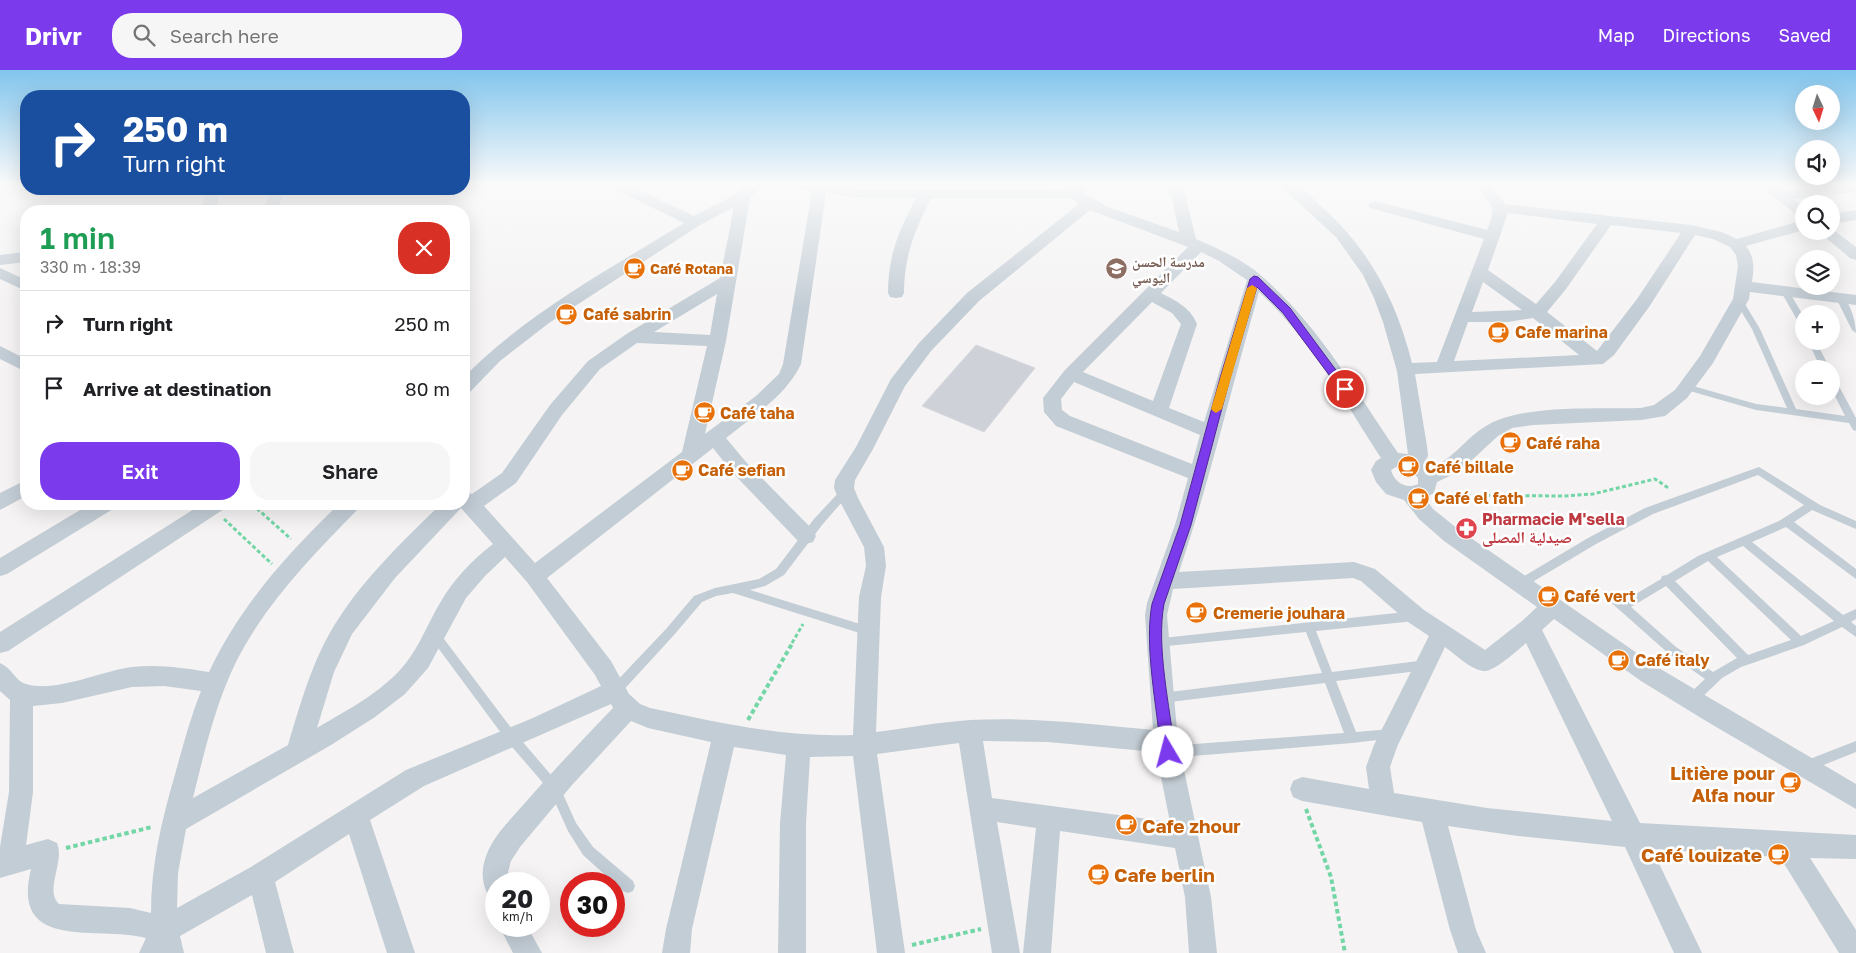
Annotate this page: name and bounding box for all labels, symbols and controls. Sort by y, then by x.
search box [112,13,462,58]
text: Drivr [25,21,82,50]
icon: search [130,21,158,49]
text: Search here [170,24,279,47]
text: Map [1598,24,1634,46]
text: Directions [1662,24,1750,46]
text: Saved [1778,24,1831,46]
north arrow [1795,85,1840,130]
map controls [1795,85,1840,405]
text: 250 m [123,108,228,150]
icon: right [40,110,105,175]
button: sound [1795,140,1840,185]
text: Turn right [123,150,226,177]
button: search [1795,195,1840,240]
text: 1 min [40,220,115,256]
button: close [398,222,450,274]
button: layers [1795,250,1840,295]
place label: مدرسة الحسن اليوسي [1132,253,1205,289]
cafe icon: Café Rotana [622,256,646,280]
text: 330 m · 18:39 [40,257,141,277]
school or university icon: مدرسة الحسن اليوسي [1104,257,1128,281]
place label: Café Rotana [650,260,733,277]
cafe icon: Café sabrin [555,302,579,326]
place label: Café sabrin [583,304,671,324]
button: + [1795,305,1840,350]
icon: right [40,309,68,337]
text: Turn right [83,312,173,335]
text: 250 m [395,312,450,335]
cafe icon: Cafe marina [1487,320,1511,344]
place label: Cafe marina [1515,322,1608,342]
button: − [1795,360,1840,405]
pin [1324,368,1366,410]
icon: arrive [40,374,68,402]
icon: arrive [1331,375,1359,403]
text: Arrive at destination [83,377,271,400]
text: 80 m [405,377,450,400]
cafe icon: Café taha [692,401,716,425]
place label: Café taha [720,403,794,423]
cafe icon: Café raha [1498,431,1522,455]
place label: Café raha [1526,433,1600,453]
button: Exit [40,442,240,500]
button: Share [250,442,450,500]
cafe icon: Café billale [1397,455,1421,479]
place label: Café billale [1425,457,1514,477]
cafe icon: Café sefian [670,458,694,482]
place label: Café sefian [698,460,785,480]
cafe icon: Café el fath [1406,486,1430,510]
place label: Café el fath [1434,488,1524,508]
place label: Pharmacie M'sella صيدلية المصلى [1482,509,1625,547]
pharmacy icon: Pharmacie M'sella صيدلية المصلى [1454,516,1478,540]
cafe icon: Café vert [1536,584,1560,608]
place label: Café vert [1564,586,1636,606]
cafe icon: Cremerie jouhara [1185,601,1209,625]
place label: Cremerie jouhara [1213,603,1345,623]
cafe icon: Café italy [1607,648,1631,672]
place label: Café italy [1635,650,1710,670]
position arrow [1141,725,1193,777]
place label: Litière pour Alfa nour [1670,761,1776,806]
cafe icon: Litière pour Alfa nour [1779,771,1803,795]
cafe icon: Cafe zhour [1114,813,1138,837]
place label: Cafe zhour [1142,814,1241,837]
cafe icon: Café louizate [1766,842,1790,866]
place label: Café louizate [1641,843,1762,866]
cafe icon: Cafe berlin [1086,862,1110,886]
place label: Cafe berlin [1114,863,1215,886]
speed limit sign: 30 [560,872,625,937]
text: 20 [502,883,533,914]
text: km/h [502,909,533,924]

